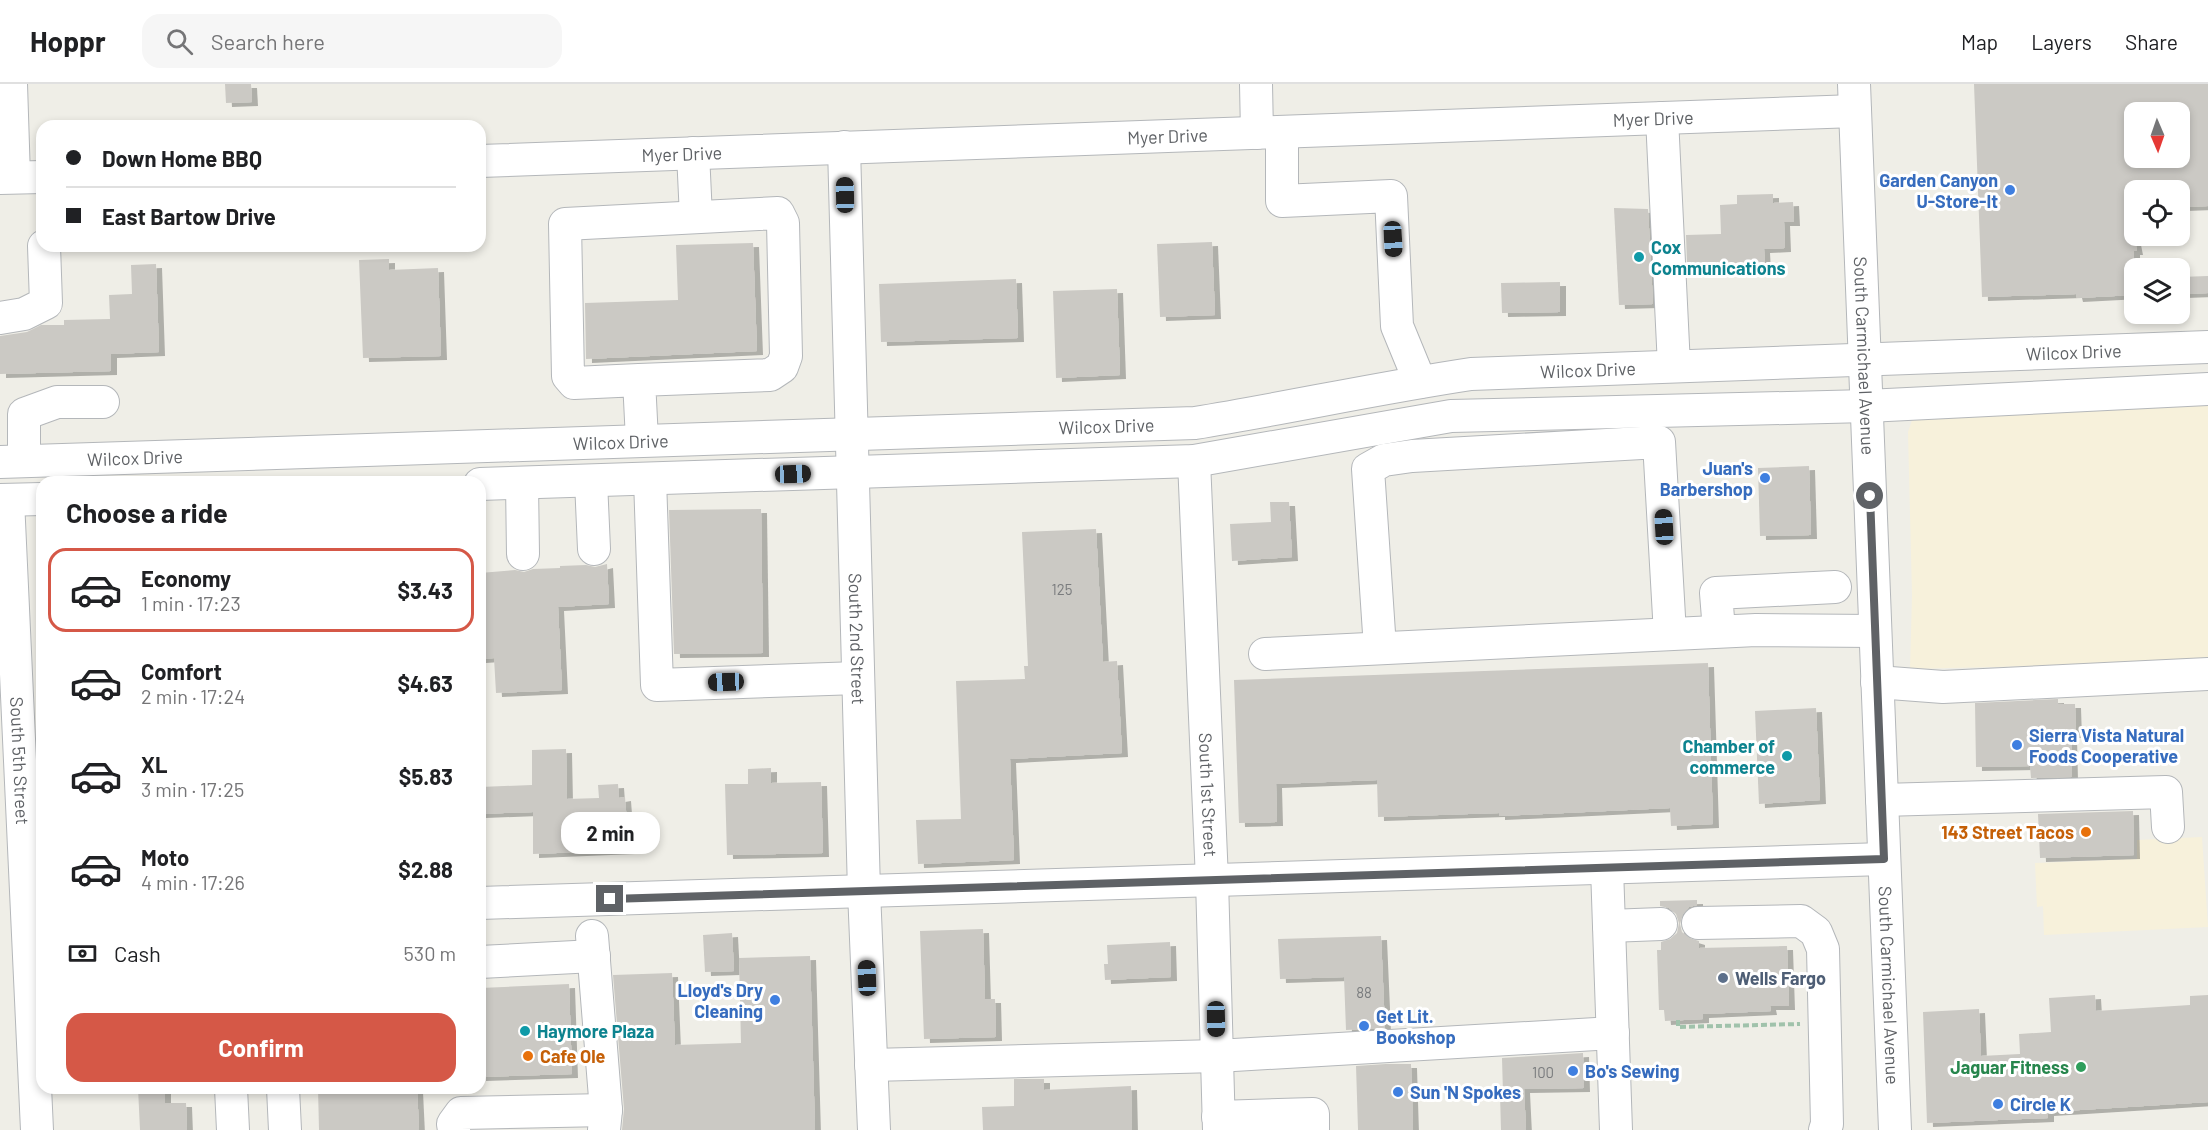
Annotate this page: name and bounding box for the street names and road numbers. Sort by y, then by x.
street label: Myer Drive [1612,106,1694,131]
street label: Myer Drive [1127,124,1208,148]
street label: Myer Drive [641,141,723,166]
street label: South Carmichael Avenue [1850,256,1880,456]
street label: Wilcox Drive [2025,339,2122,365]
street label: Wilcox Drive [1540,357,1636,382]
street label: Wilcox Drive [1058,413,1155,438]
street label: Wilcox Drive [572,429,669,454]
street label: Wilcox Drive [87,445,183,470]
street label: South 2nd Street [844,573,870,705]
street label: South 5th Street [6,696,34,825]
street label: South 1st Street [1195,732,1222,857]
street label: South Carmichael Avenue [1874,886,1904,1085]

